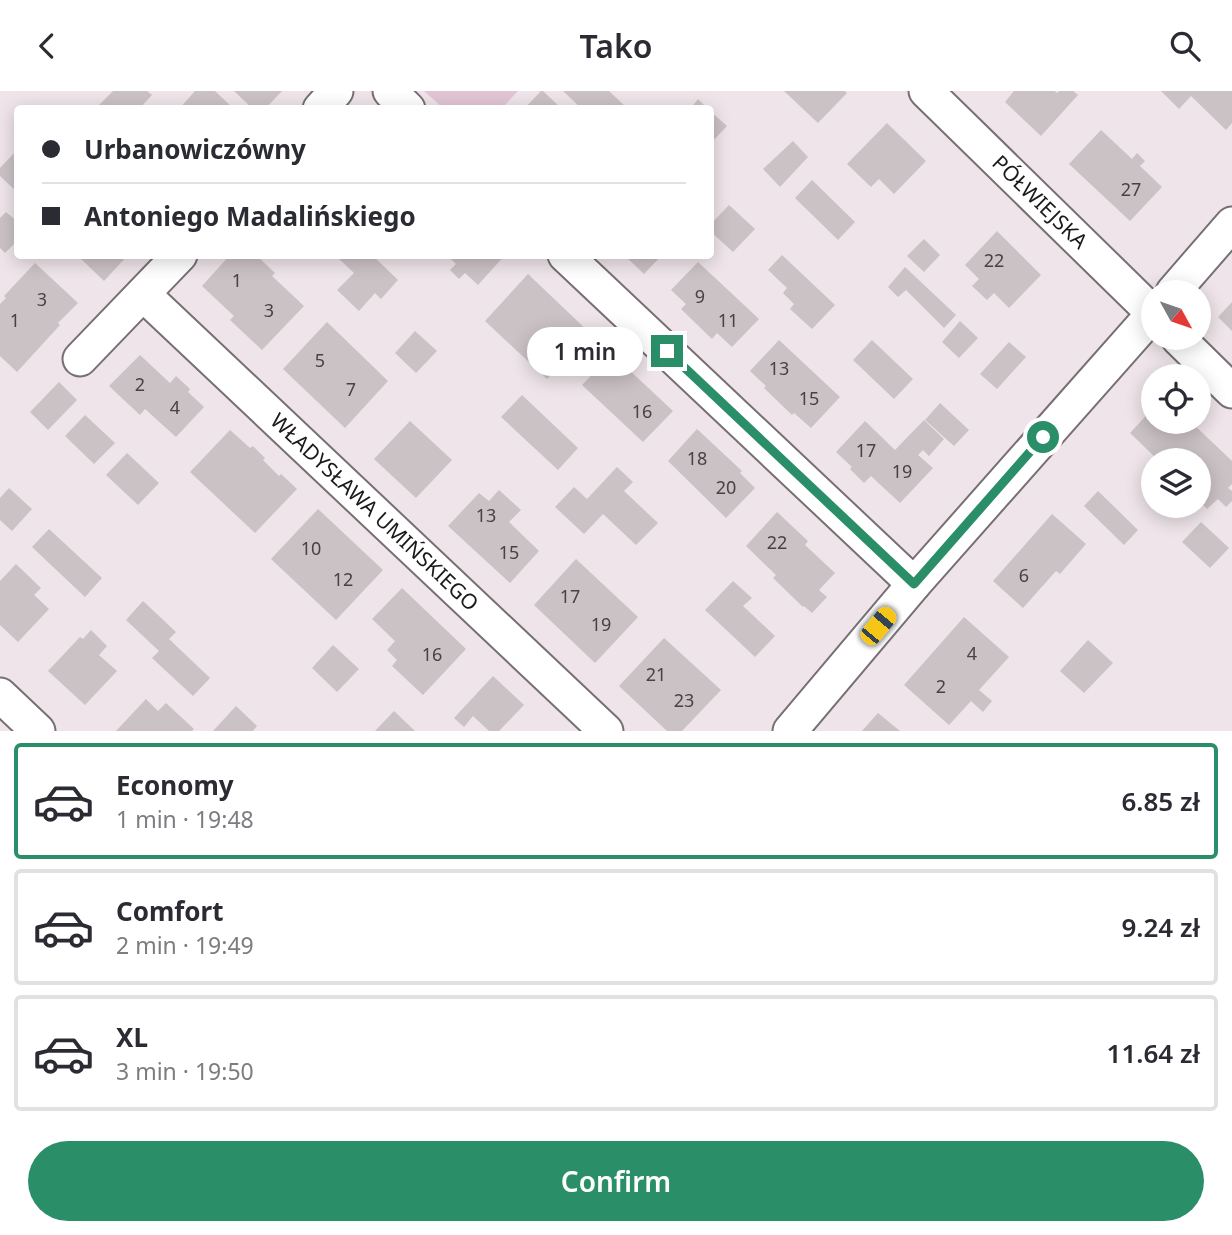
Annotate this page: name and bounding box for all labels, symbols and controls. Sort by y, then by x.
text: Tako [580,24,652,67]
icon: back [28,27,66,65]
icon: search [1166,27,1204,65]
text: Urbanowiczówny [84,131,306,167]
street label: PÓŁWIEJSKA [987,148,1095,255]
house number: 27 [1121,177,1141,201]
text: Antoniego Madalińskiego [84,198,416,234]
house number: 22 [984,248,1004,272]
house number: 1 [232,268,242,292]
north arrow [1141,280,1211,350]
map controls [1141,280,1211,518]
house number: 9 [695,284,705,308]
house number: 3 [37,287,47,311]
house number: 3 [264,298,274,322]
house number: 1 [10,308,20,332]
house number: 11 [718,308,738,332]
callout: 1 min [527,327,642,375]
text: 1 min [554,335,616,367]
route end [651,335,683,367]
house number: 5 [315,348,325,372]
house number: 13 [769,356,789,380]
button: locate [1141,364,1211,434]
house number: 2 [135,372,145,396]
house number: 7 [346,377,356,401]
house number: 15 [799,386,819,410]
house number: 4 [170,395,180,419]
house number: 16 [632,399,652,423]
street label: WŁADYSŁAWA UMIŃSKIEGO [265,407,485,617]
route start [1027,421,1059,453]
house number: 17 [856,438,876,462]
house number: 18 [687,446,707,470]
button: layers [1141,448,1211,518]
house number: 19 [892,459,912,483]
house number: 20 [716,475,736,499]
house number: 13 [476,503,496,527]
house number: 22 [767,530,787,554]
house number: 10 [301,536,321,560]
house number: 15 [499,540,519,564]
house number: 6 [1019,563,1029,587]
house number: 12 [333,567,353,591]
house number: 17 [560,584,580,608]
car [857,603,900,649]
house number: 19 [591,612,611,636]
house number: 4 [967,641,977,665]
house number: 16 [422,642,442,666]
house number: 21 [646,662,666,686]
house number: 2 [936,674,946,698]
house number: 23 [674,688,694,712]
text: Economy [116,767,234,803]
icon: car [32,770,95,833]
text: 6.85 zł [1121,783,1200,819]
text: 1 min · 19:48 [116,803,254,835]
text: Comfort [116,893,224,929]
icon: car [32,896,95,959]
text: 9.24 zł [1121,909,1200,945]
text: 2 min · 19:49 [116,929,254,961]
text: XL [116,1019,148,1055]
icon: car [32,1022,95,1085]
text: 11.64 zł [1107,1035,1200,1071]
text: 3 min · 19:50 [116,1055,254,1087]
button: Confirm [28,1141,1204,1221]

